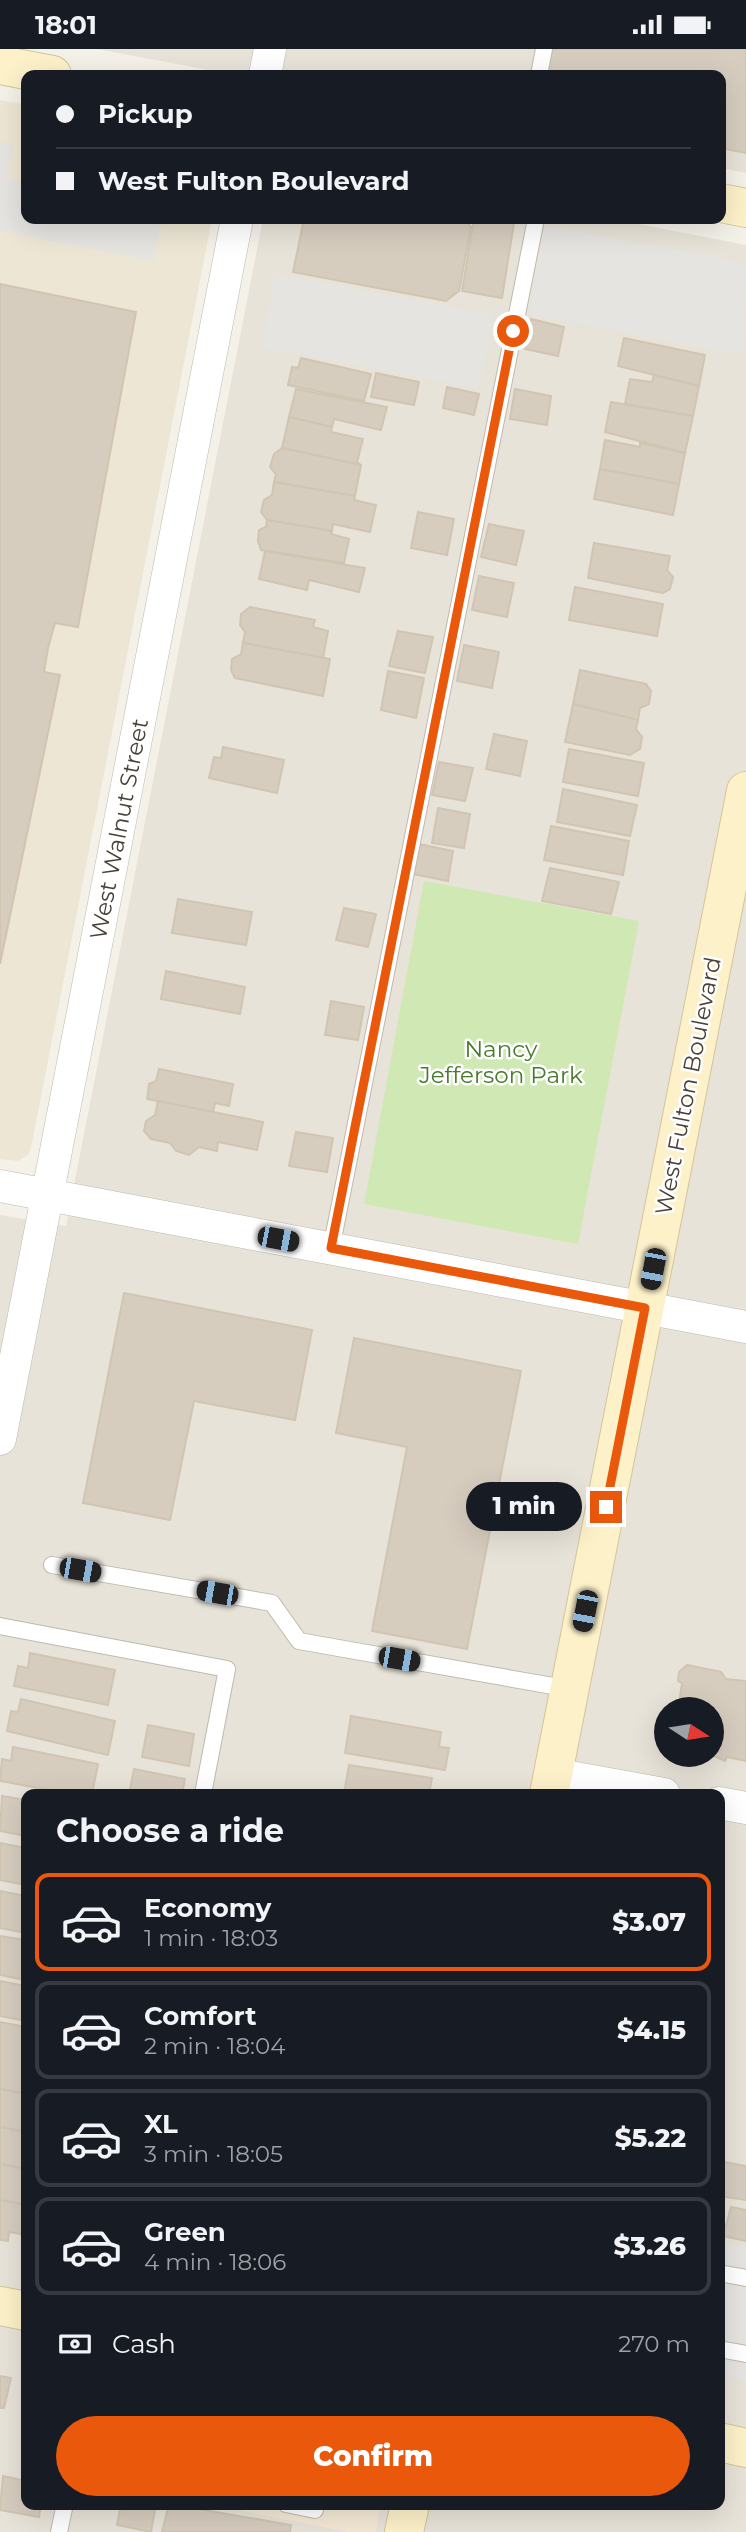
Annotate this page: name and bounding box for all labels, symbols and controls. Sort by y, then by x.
text: 18:01 [35,9,97,41]
text: Pickup [98,98,193,130]
text: West Fulton Boulevard [98,165,410,197]
route start [497,315,529,347]
street label: West Walnut Street [84,716,154,942]
street label: West Fulton Boulevard [649,955,727,1217]
park label: Nancy Jefferson Park [418,1035,583,1089]
car [256,1225,301,1253]
car [639,1246,668,1292]
callout: 1 min [466,1483,582,1531]
route end [590,1491,622,1523]
text: 1 min [492,1492,556,1520]
car [58,1556,103,1584]
car [195,1579,240,1607]
car [571,1588,600,1634]
car [377,1645,422,1673]
north arrow [654,1697,724,1767]
map controls [654,1697,724,1767]
text: Choose a ride [56,1811,284,1850]
icon: car [60,1891,123,1954]
text: Economy [144,1892,271,1924]
text: $3.07 [612,1906,686,1938]
text: 1 min · 18:03 [144,1924,278,1952]
icon: car [60,1999,123,2062]
text: Comfort [144,2000,256,2032]
text: $4.15 [617,2014,686,2046]
text: 2 min · 18:04 [144,2032,285,2060]
icon: car [60,2107,123,2170]
text: XL [144,2108,178,2140]
text: $5.22 [615,2122,686,2154]
text: 3 min · 18:05 [144,2140,283,2168]
icon: car [60,2215,123,2278]
text: Green [144,2216,226,2248]
text: $3.26 [613,2230,686,2262]
text: 4 min · 18:06 [144,2248,286,2276]
icon: cash [56,2325,94,2363]
text: Cash [112,2328,176,2360]
text: 270 m [618,2330,690,2358]
button: Confirm [56,2416,690,2496]

